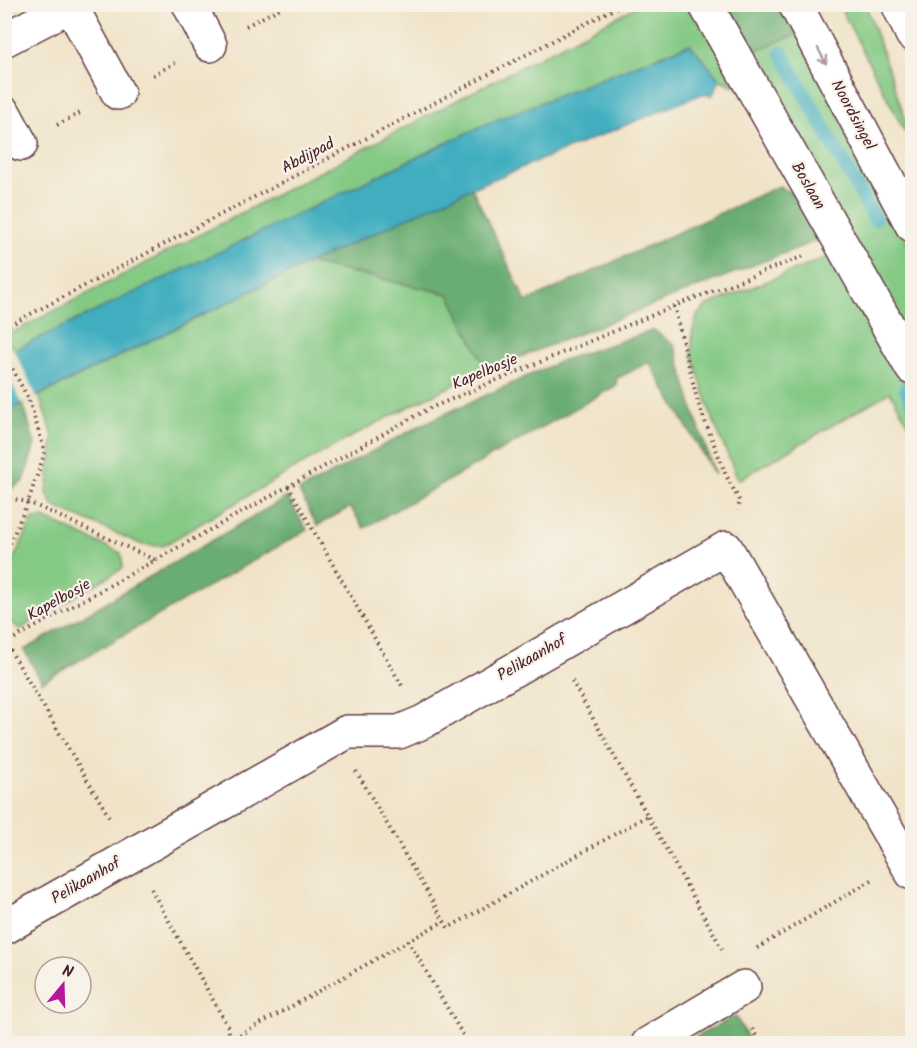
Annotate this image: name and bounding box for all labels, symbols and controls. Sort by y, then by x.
one-way arrow [817,47,828,65]
street label: Noordsingel [824,75,882,155]
street label: Abdijpad [277,131,340,180]
street label: Boslaan [784,157,832,215]
street label: Kapelbosje [448,347,522,397]
street label: Kapelbosje [23,572,95,628]
street label: Pelikaanhof [493,627,573,688]
street label: Pelikaanhof [47,850,127,911]
north arrow [33,955,93,1015]
text: N [59,959,76,986]

